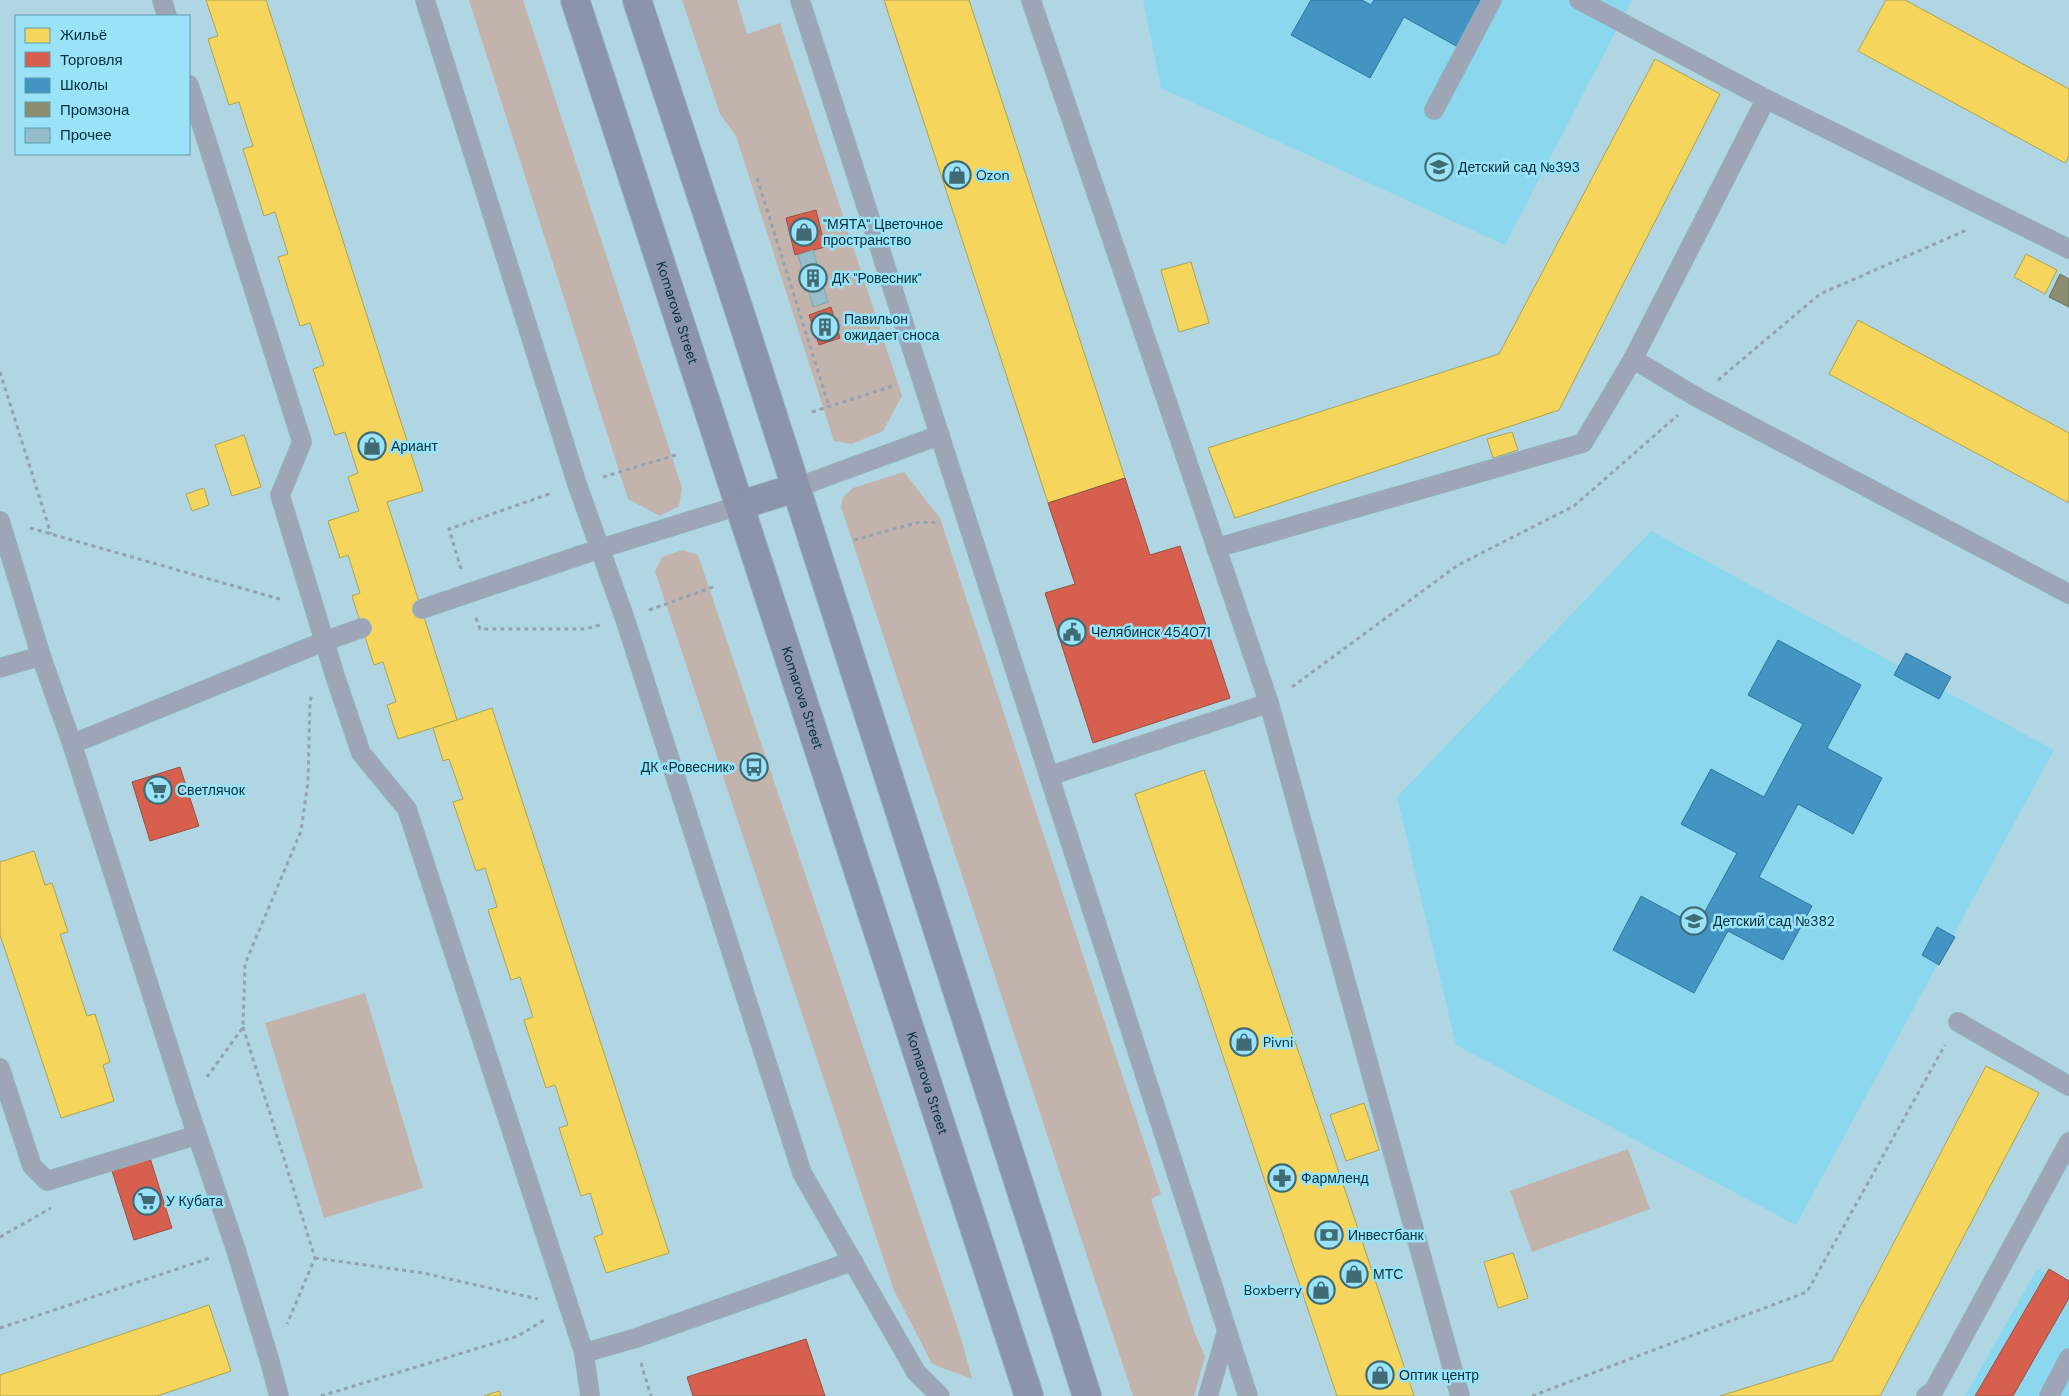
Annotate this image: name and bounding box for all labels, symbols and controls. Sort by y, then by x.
legend [15,15,190,155]
text: Жильё [60,25,107,45]
text: Торговля [60,50,123,70]
text: Школы [60,75,108,95]
text: Промзона [60,100,130,120]
text: Прочее [60,125,112,145]
school or university icon: Детский сад №393 [1424,152,1454,182]
place label: Детский сад №393 [1458,158,1580,176]
shop icon: Ozon [942,160,972,190]
place label: Ozon [976,166,1010,184]
place label: "МЯТА" Цветочное пространство [823,215,944,249]
shop icon: "МЯТА" Цветочное пространство [789,217,819,247]
street label: Komarova Street [652,259,703,366]
building icon: ДК "Ровесник" [798,263,828,293]
place label: ДК "Ровесник" [832,269,922,287]
place label: Павильон ожидает сноса [844,310,940,344]
building icon: Павильон ожидает сноса [810,312,840,342]
shop icon: Ариант [357,431,387,461]
place label: Ариант [391,437,438,455]
public building icon: Челябинск 454071 [1057,617,1087,647]
place label: Челябинск 454071 [1091,623,1211,641]
street label: Komarova Street [778,644,828,752]
bus stop icon: ДК «Ровесник» [739,752,769,782]
place label: ДК «Ровесник» [641,758,735,776]
supermarket icon: Светлячок [143,775,173,805]
place label: Светлячок [177,781,246,799]
school or university icon: Детский сад №382 [1679,906,1709,936]
place label: Детский сад №382 [1713,912,1835,930]
shop icon: Pivni [1229,1027,1259,1057]
street label: Komarova Street [902,1029,953,1137]
place label: Pivni [1263,1033,1293,1051]
pharmacy icon: Фармленд [1267,1163,1297,1193]
place label: Фармленд [1301,1169,1369,1187]
supermarket icon: У Кубата [132,1186,162,1216]
place label: У Кубата [166,1192,223,1210]
bank icon: Инвестбанк [1314,1220,1344,1250]
place label: Инвестбанк [1348,1226,1424,1244]
shop icon: МТС [1339,1259,1369,1289]
place label: МТС [1373,1265,1403,1283]
shop icon: Boxberry [1306,1275,1336,1305]
place label: Boxberry [1244,1281,1302,1299]
shop icon: Оптик центр [1365,1360,1395,1390]
place label: Оптик центр [1399,1366,1479,1384]

